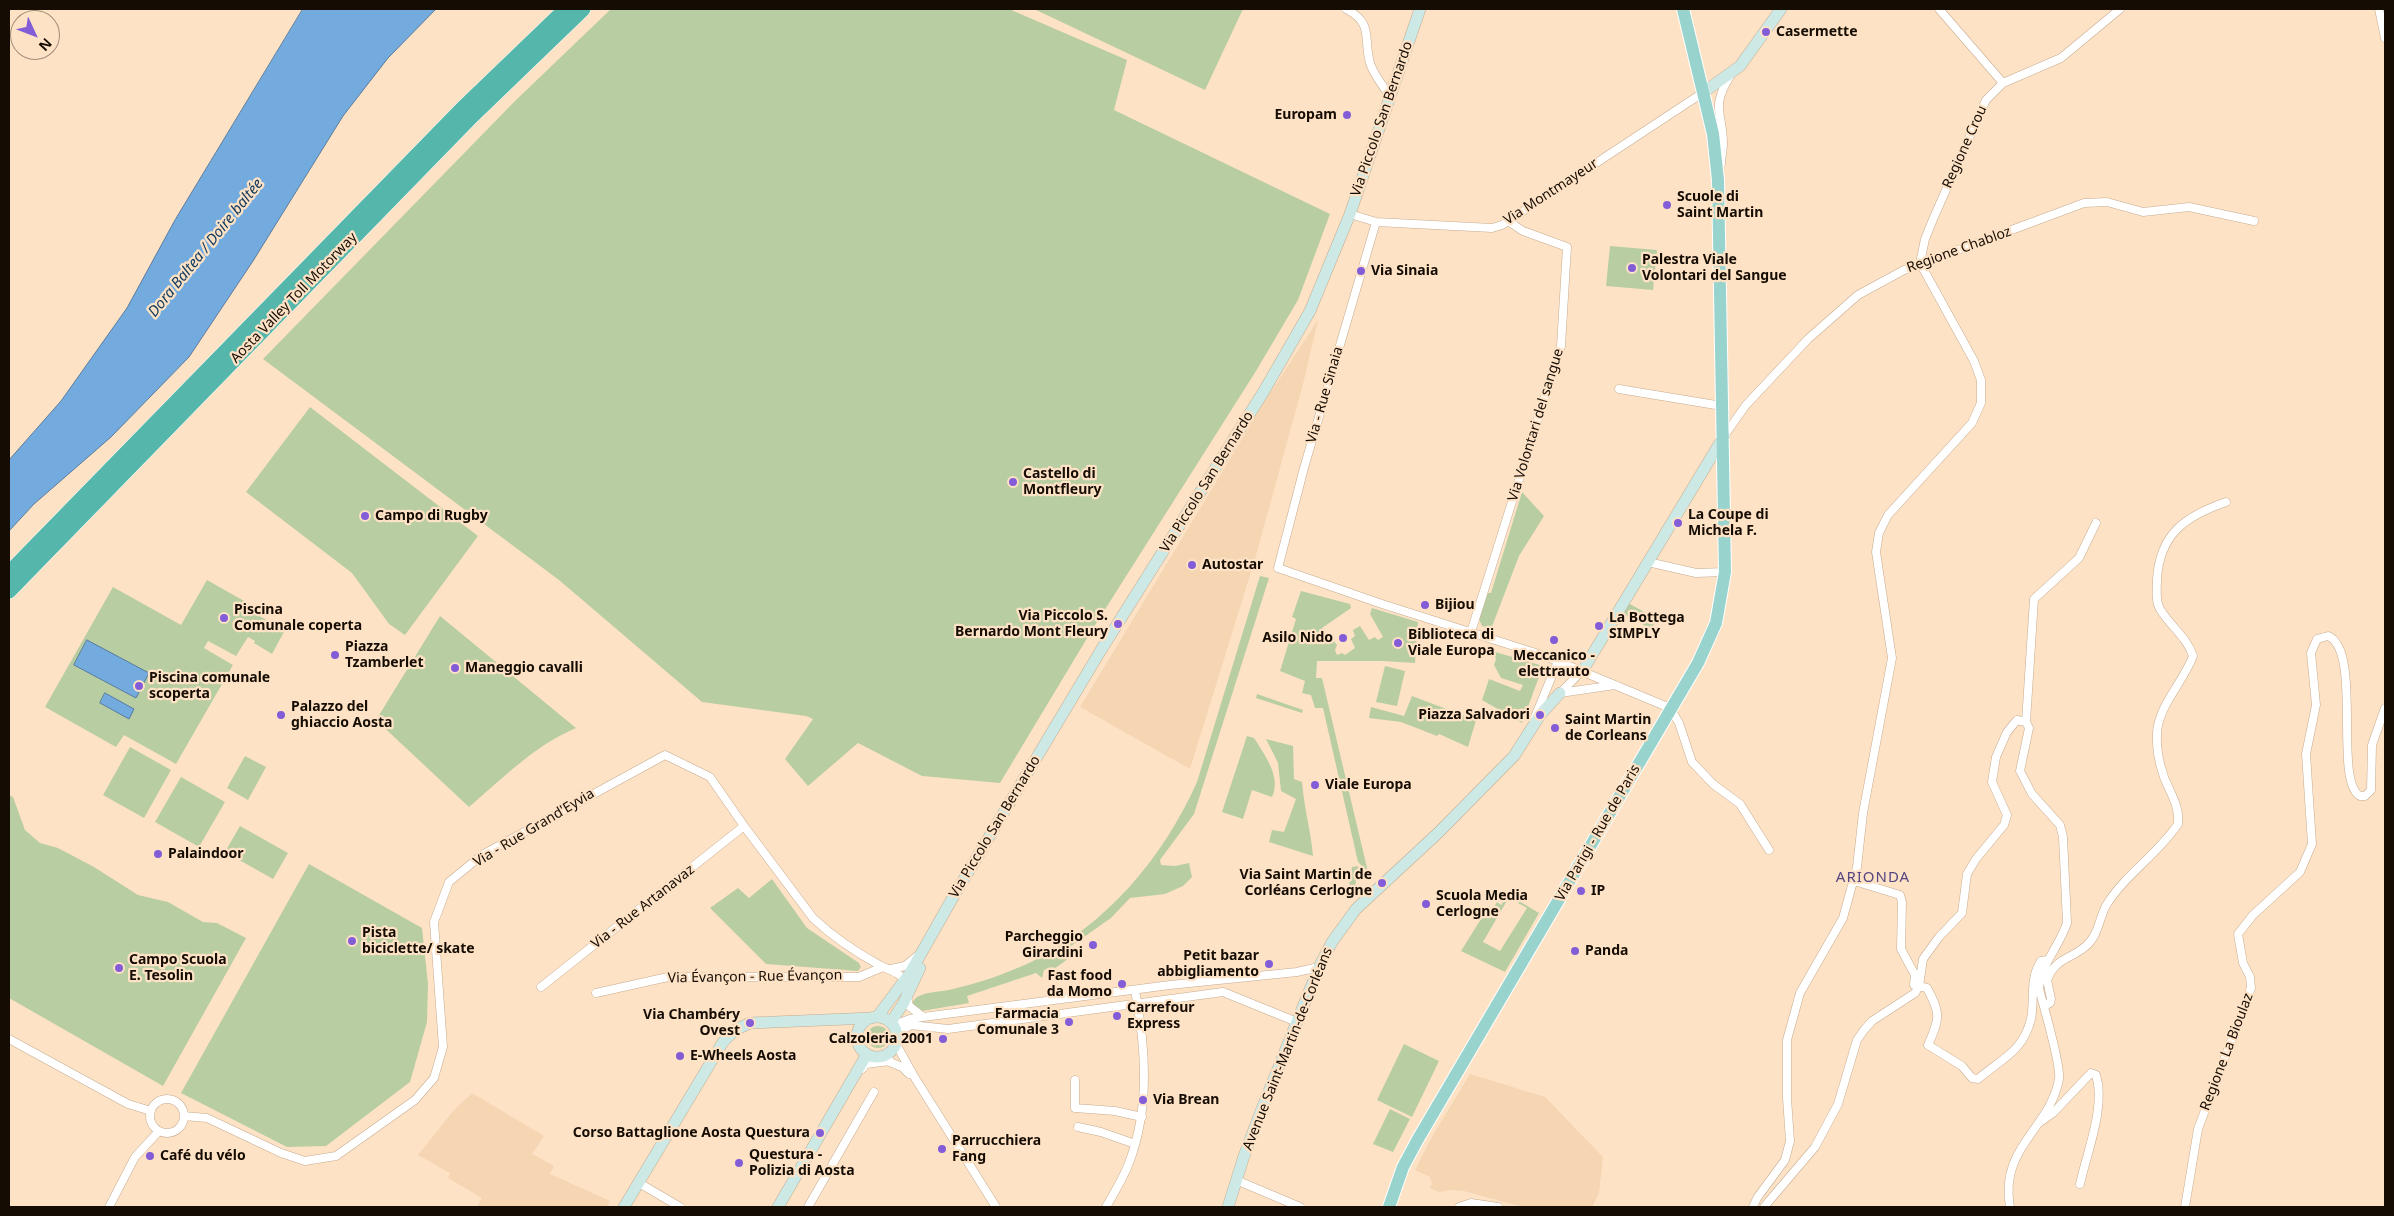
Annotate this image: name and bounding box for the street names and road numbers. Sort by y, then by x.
street label: Via Piccolo San Bernardo [1348,39,1416,199]
street label: Regione Crou [1939,103,1991,191]
street label: Via Montmayeur [1501,155,1601,229]
street label: Regione Chabloz [1904,223,2014,277]
street label: Aosta Valley Toll Motorway [227,229,361,367]
street label: Via - Rue Sinaia [1303,345,1347,445]
street label: Via Volontari del sangue [1505,347,1567,503]
street label: Via Piccolo San Bernardo [1157,408,1257,556]
street label: Via Piccolo San Bernardo [946,753,1044,901]
street label: Via Parigi - Rue de Paris [1552,762,1644,904]
street label: Via - Rue Grand'Eyvia [471,785,597,871]
street label: Via - Rue Artanavaz [588,862,698,952]
street label: Avenue Saint-Martin-de-Corléans [1240,945,1336,1153]
street label: Via Évançon - Rue Évançon [668,967,842,987]
street label: Regione La Bioulaz [2197,991,2257,1113]

